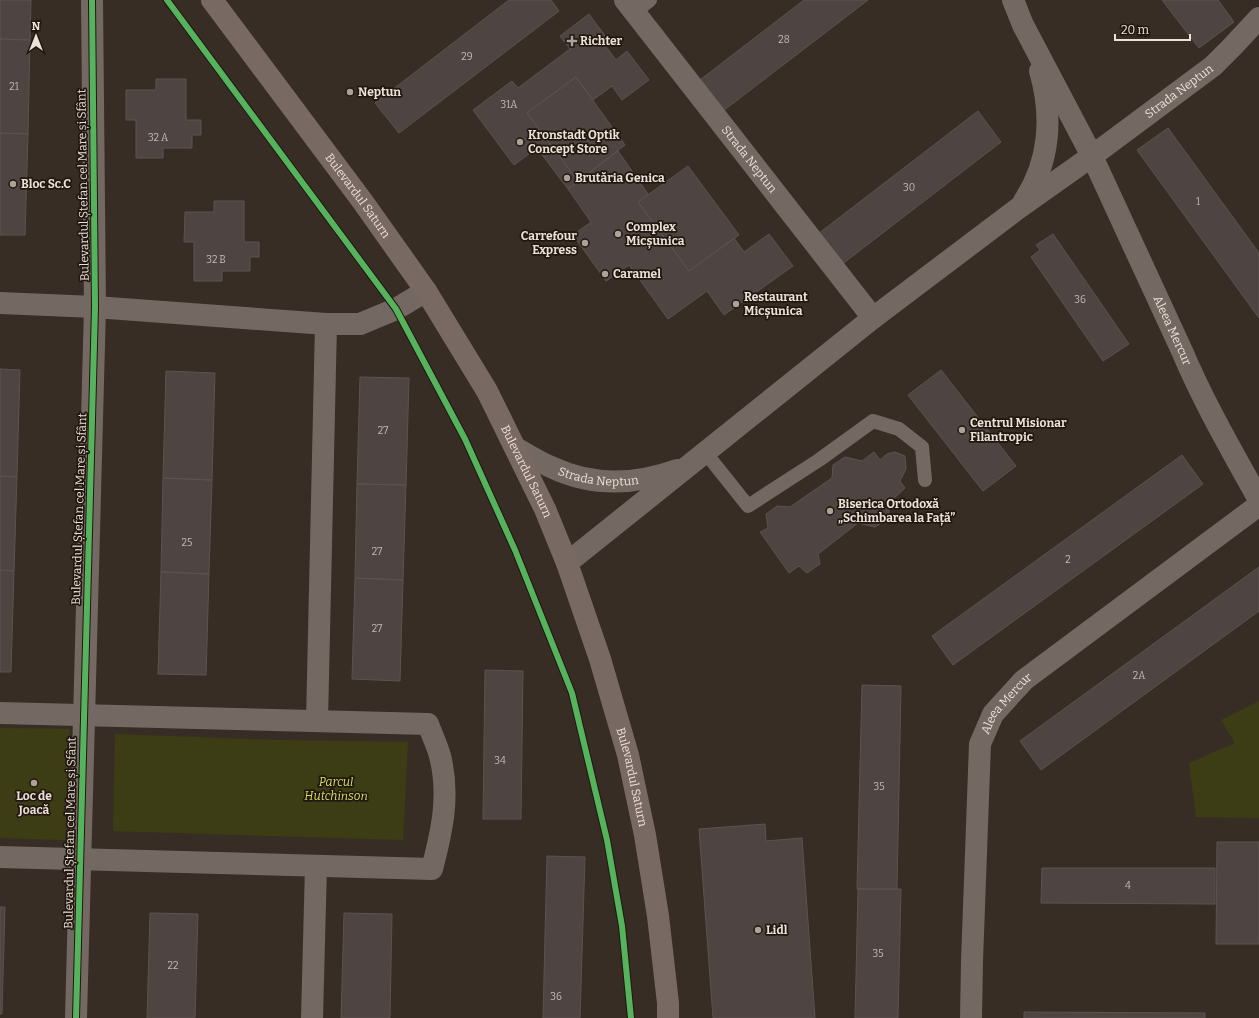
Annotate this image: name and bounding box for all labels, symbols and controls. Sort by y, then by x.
north arrow [16,16,56,56]
scale bar [1115,16,1190,42]
text: N [32,20,41,33]
text: 20 m [1121,23,1150,37]
place label: Richter [580,34,623,48]
house number: 28 [778,34,790,46]
marker: Richter [567,36,577,46]
house number: 29 [461,51,473,63]
street label: Strada Neptun [1142,61,1216,121]
house number: 21 [9,81,19,93]
place label: Neptun [358,85,401,99]
marker: Neptun [345,87,355,97]
street label: Bulevardul Ștefan cel Mare și Sfânt [74,88,93,281]
house number: 31A [501,99,518,111]
street label: Strada Neptun [719,123,780,196]
place label: Kronstadt Optik Concept Store [528,128,621,156]
house number: 32 A [148,132,169,144]
marker: Kronstadt Optik Concept Store [515,137,525,147]
street label: Bulevardul Saturn [322,151,393,241]
place label: Brutăria Genica [575,171,665,185]
marker: Brutăria Genica [562,173,572,183]
place label: Bloc Sc.C [21,177,71,191]
marker: Bloc Sc.C [8,179,18,189]
house number: 30 [903,182,915,194]
house number: 1 [1196,196,1200,208]
place label: Complex Micșunica [626,220,685,249]
place label: Carrefour Express [521,229,577,257]
marker: Complex Micșunica [613,229,623,239]
marker: Carrefour Express [580,238,590,248]
house number: 32 B [206,254,226,266]
place label: Caramel [613,267,661,281]
marker: Caramel [600,269,610,279]
place label: Restaurant Micșunica [744,290,808,319]
street label: Aleea Mercur [1150,293,1195,368]
house number: 36 [1074,294,1086,306]
marker: Restaurant Micșunica [731,299,741,309]
street label: Bulevardul Ștefan cel Mare și Sfânt [69,412,90,605]
place label: Centrul Misionar Filantropic [970,416,1067,444]
street label: Bulevardul Saturn [498,423,555,520]
house number: 27 [378,425,388,437]
marker: Centrul Misionar Filantropic [957,425,967,435]
street label: Strada Neptun [556,464,640,489]
place label: Biserica Ortodoxă „Schimbarea la Față” [838,497,955,526]
marker: Biserica Ortodoxă „Schimbarea la Față” [825,506,835,516]
house number: 25 [182,537,192,549]
house number: 27 [372,546,382,558]
house number: 2 [1065,554,1071,566]
house number: 27 [372,623,382,635]
street label: Aleea Mercur [978,669,1035,736]
house number: 2A [1133,670,1146,682]
street label: Bulevardul Saturn [613,726,650,828]
street label: Bulevardul Ștefan cel Mare și Sfânt [61,736,80,929]
house number: 34 [494,755,506,767]
park label: Parcul Hutchinson [304,775,368,803]
marker: Loc de Joacă [29,778,39,788]
house number: 35 [873,781,885,793]
place label: Loc de Joacă [16,789,52,817]
house number: 4 [1125,880,1131,892]
place label: Lidl [766,923,788,937]
marker: Lidl [753,925,763,935]
house number: 35 [872,948,884,960]
house number: 22 [168,960,178,972]
house number: 36 [550,991,562,1003]

